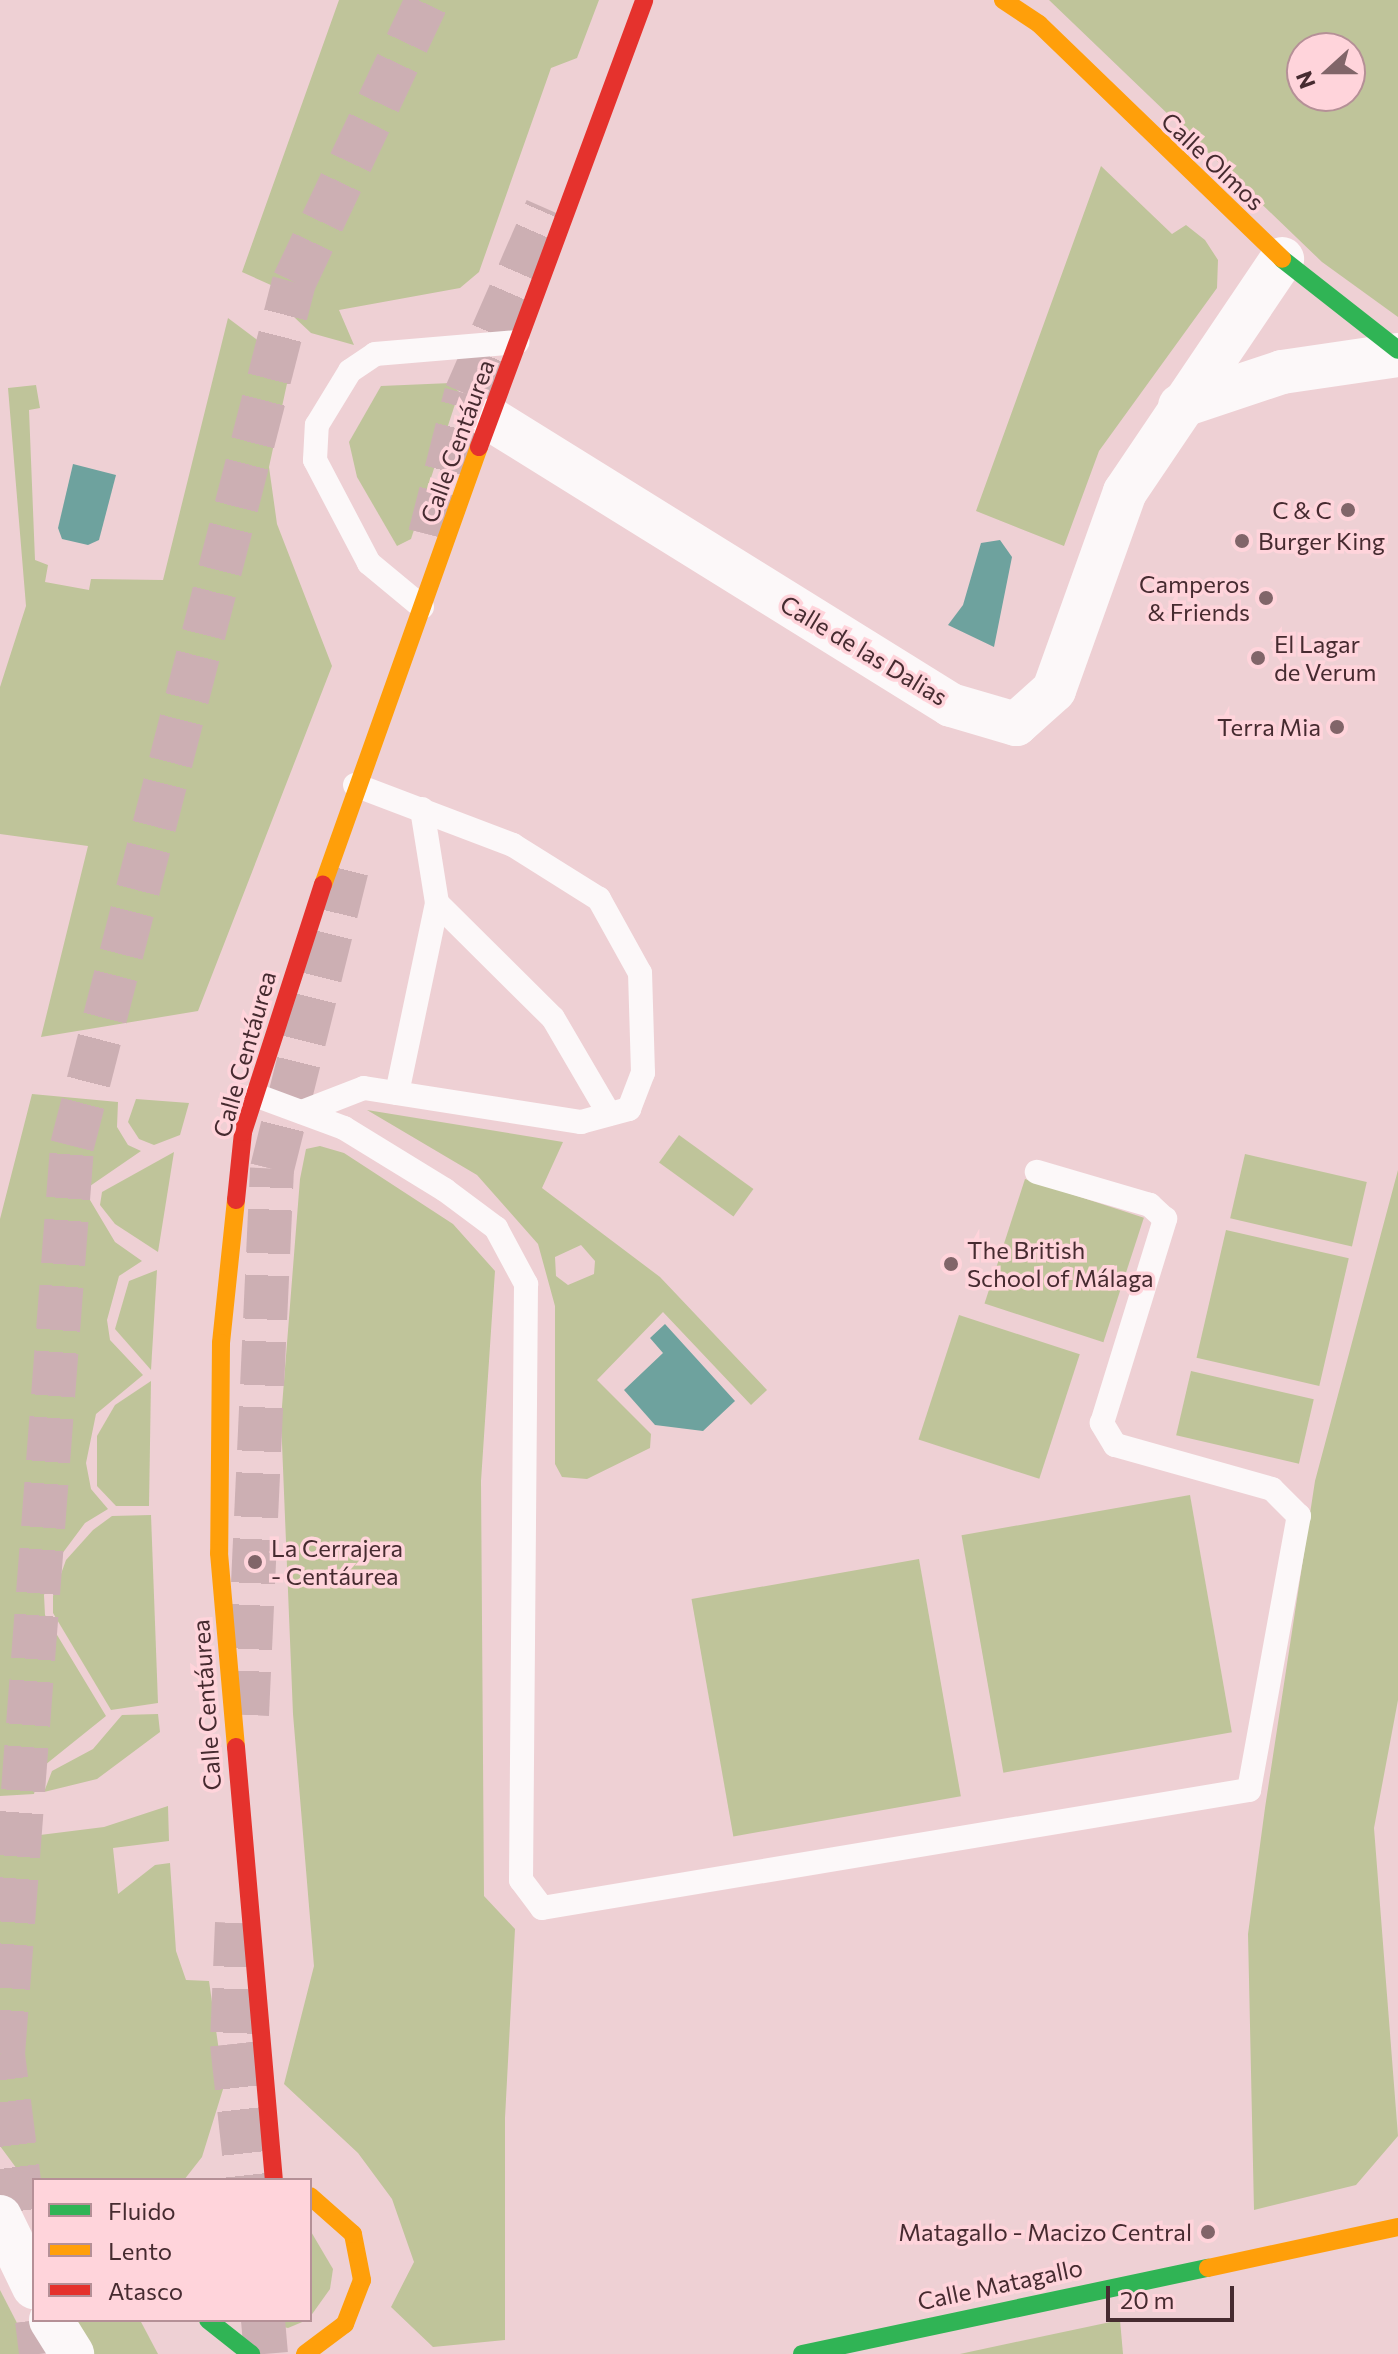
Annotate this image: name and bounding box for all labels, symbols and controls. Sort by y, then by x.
north arrow [1286,32,1366,112]
text: N [1289,68,1321,93]
street label: Calle Olmos [1156,106,1270,216]
street label: Calle Centáurea [414,356,500,526]
place label: C & C [1272,496,1332,524]
marker: C & C [1339,501,1357,519]
place label: Burger King [1258,527,1385,555]
marker: Burger King [1233,532,1251,550]
place label: Camperos & Friends [1139,570,1250,626]
street label: Calle de las Dalias [775,589,953,711]
marker: Camperos & Friends [1257,589,1275,607]
place label: El Lagar de Verum [1274,630,1377,686]
marker: El Lagar de Verum [1249,649,1267,667]
place label: Terra Mia [1217,713,1321,741]
marker: Terra Mia [1328,718,1346,736]
street label: Calle Centáurea [207,968,281,1140]
place label: The British School of Málaga [967,1236,1154,1292]
marker: The British School of Málaga [942,1255,960,1273]
place label: La Cerrajera - Centáurea [271,1534,403,1590]
marker: La Cerrajera - Centáurea [246,1553,264,1571]
street label: Calle Centáurea [186,1619,226,1791]
legend [32,2178,312,2322]
text: Fluido [108,2196,176,2225]
place label: Matagallo - Macizo Central [898,2218,1192,2246]
marker: Matagallo - Macizo Central [1199,2223,1217,2241]
text: Lento [108,2236,172,2265]
street label: Calle Matagallo [915,2252,1085,2316]
scale bar [1110,2270,1238,2320]
text: Atasco [108,2276,183,2305]
text: 20 m [1120,2285,1174,2314]

